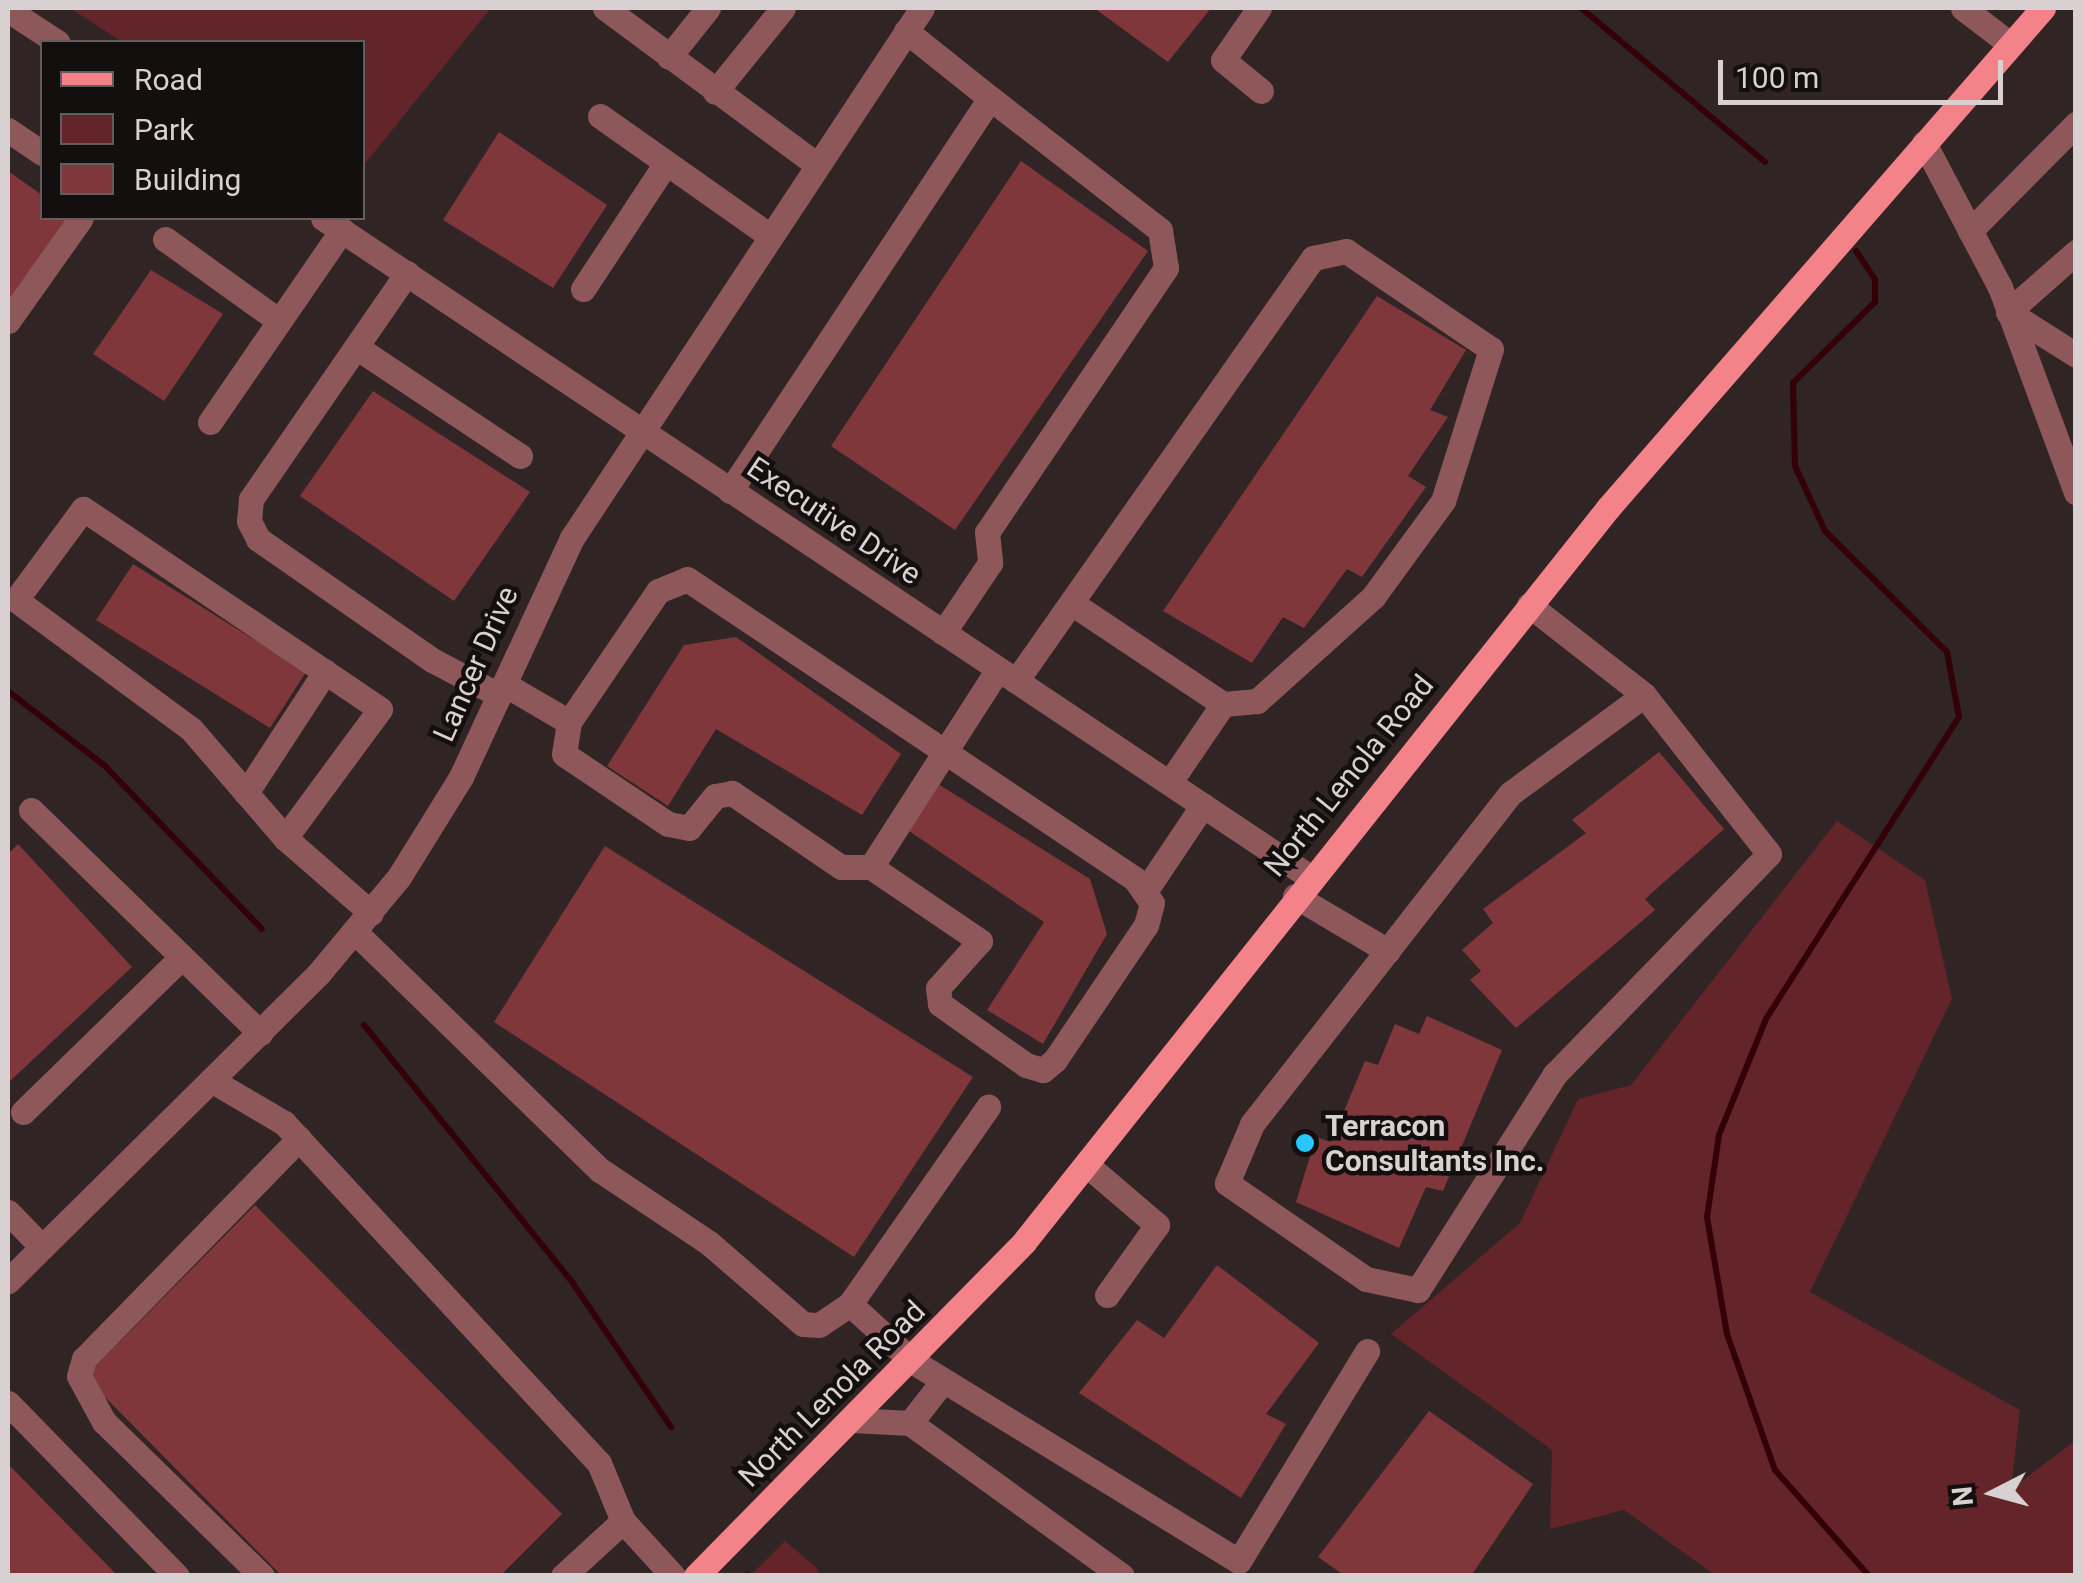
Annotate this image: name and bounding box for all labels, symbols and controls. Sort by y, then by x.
legend [40,40,365,220]
scale bar [1723,40,2008,102]
text: 100 m [1735,60,1819,95]
text: Road [134,62,203,97]
text: Park [134,112,194,147]
text: Building [134,162,241,197]
street label: Executive Drive [740,450,928,592]
street label: Lancer Drive [426,581,526,747]
street label: North Lenola Road [1257,668,1441,884]
place label: Terracon Consultants Inc. [1325,1108,1544,1178]
marker: Terracon Consultants Inc. [1294,1132,1316,1154]
street label: North Lenola Road [731,1293,933,1495]
north arrow [1943,1443,2043,1543]
text: N [1945,1485,1980,1508]

